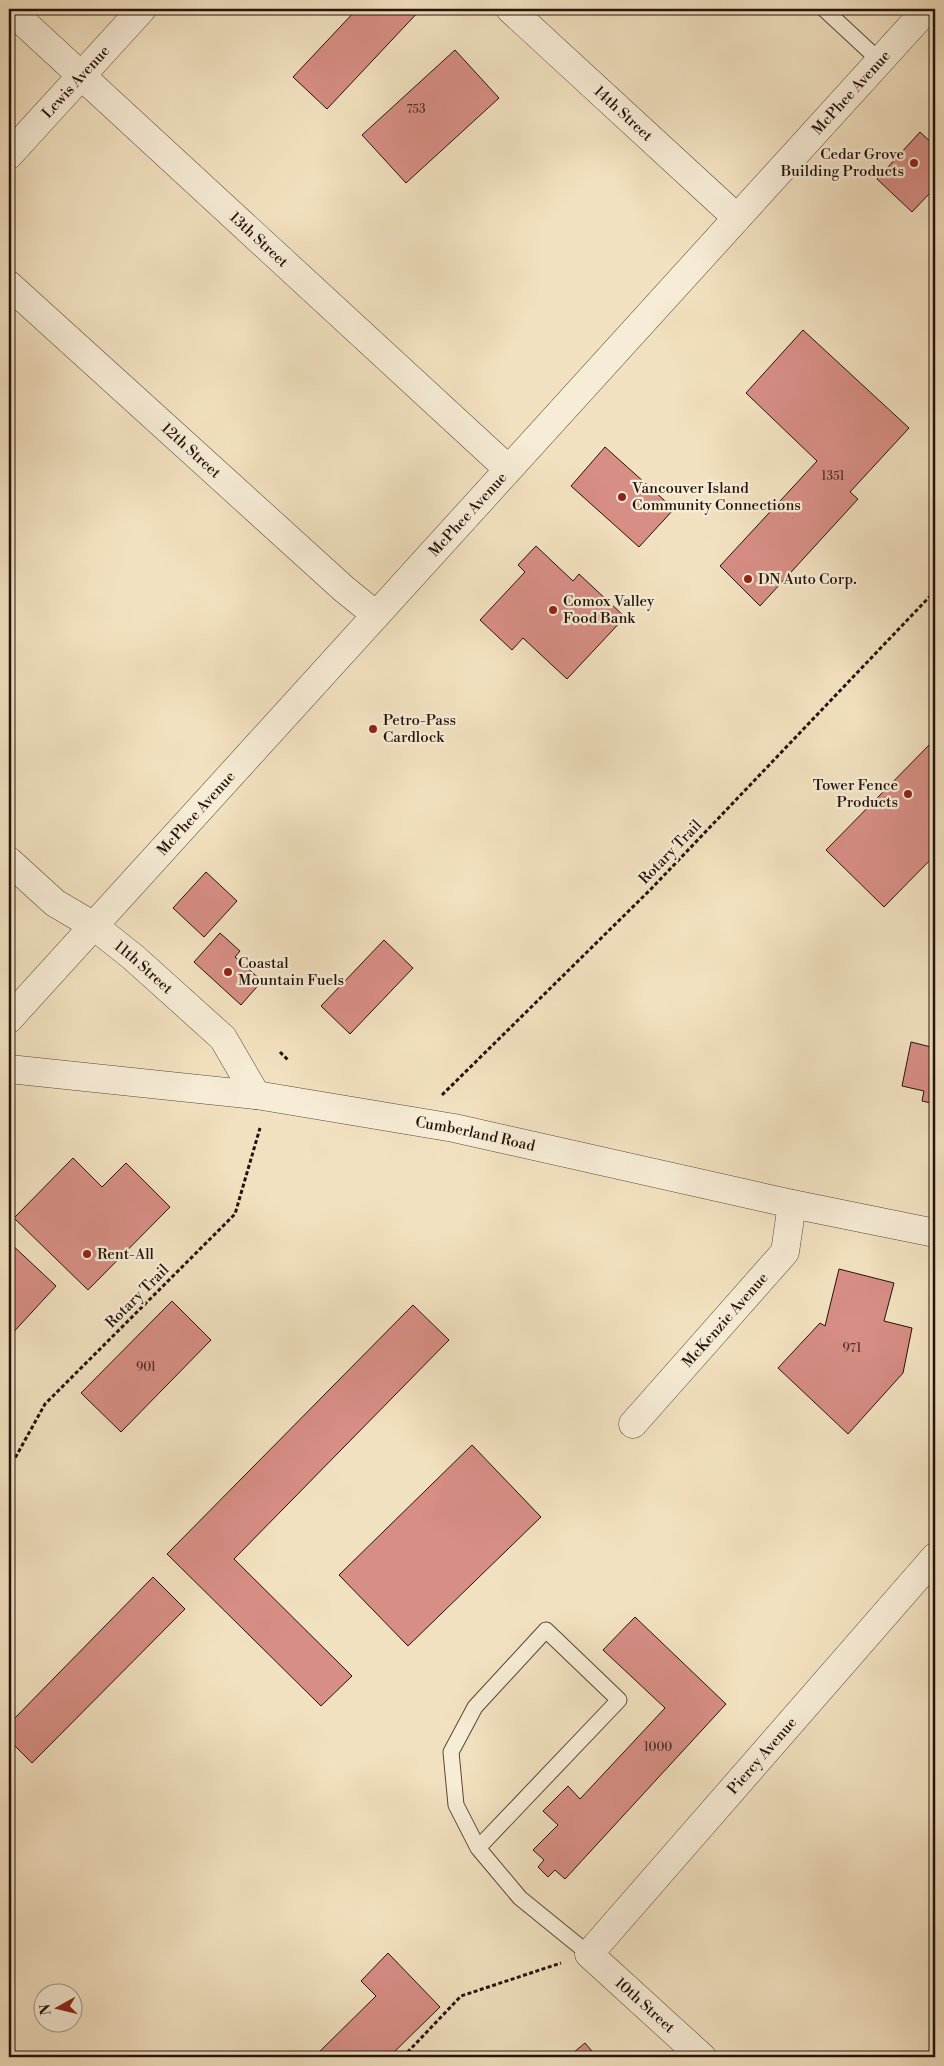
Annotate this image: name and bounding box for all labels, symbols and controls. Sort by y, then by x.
street label: Lewis Avenue [38,42,114,123]
street label: McPhee Avenue [808,47,895,139]
street label: 14th Street [590,82,657,146]
house number: 753 [406,102,426,117]
place label: Cedar Grove Building Products [780,145,904,181]
marker: Cedar Grove Building Products [908,157,920,169]
street label: 13th Street [225,208,292,272]
street label: 12th Street [157,419,225,483]
street label: McPhee Avenue [425,468,511,561]
house number: 1351 [821,469,846,484]
place label: Vancouver Island Community Connections [631,479,801,515]
marker: Vancouver Island Community Connections [616,491,628,503]
place label: DN Auto Corp. [758,570,857,589]
marker: DN Auto Corp. [742,573,754,585]
place label: Comox Valley Food Bank [563,592,655,628]
marker: Comox Valley Food Bank [547,604,559,616]
place label: Petro-Pass Cardlock [383,711,456,747]
marker: Petro-Pass Cardlock [367,723,379,735]
street label: McPhee Avenue [153,767,240,860]
place label: Tower Fence Products [813,776,898,812]
marker: Tower Fence Products [902,788,914,800]
street label: Rotary Trail [635,816,706,889]
street label: 11th Street [110,937,177,999]
place label: Coastal Mountain Fuels [238,954,344,990]
marker: Coastal Mountain Fuels [222,966,234,978]
street label: Cumberland Road [414,1113,537,1156]
place label: Rent-All [97,1245,155,1264]
marker: Rent-All [81,1248,93,1260]
street label: Rotary Trail [101,1260,174,1332]
street label: McKenzie Avenue [678,1269,772,1372]
house number: 971 [843,1341,862,1356]
house number: 901 [136,1360,157,1375]
street label: Piercy Avenue [723,1713,801,1799]
house number: 1000 [644,1740,672,1755]
street label: 10th Street [611,1973,679,2038]
north arrow [32,1984,82,2034]
text: N [36,2003,56,2016]

